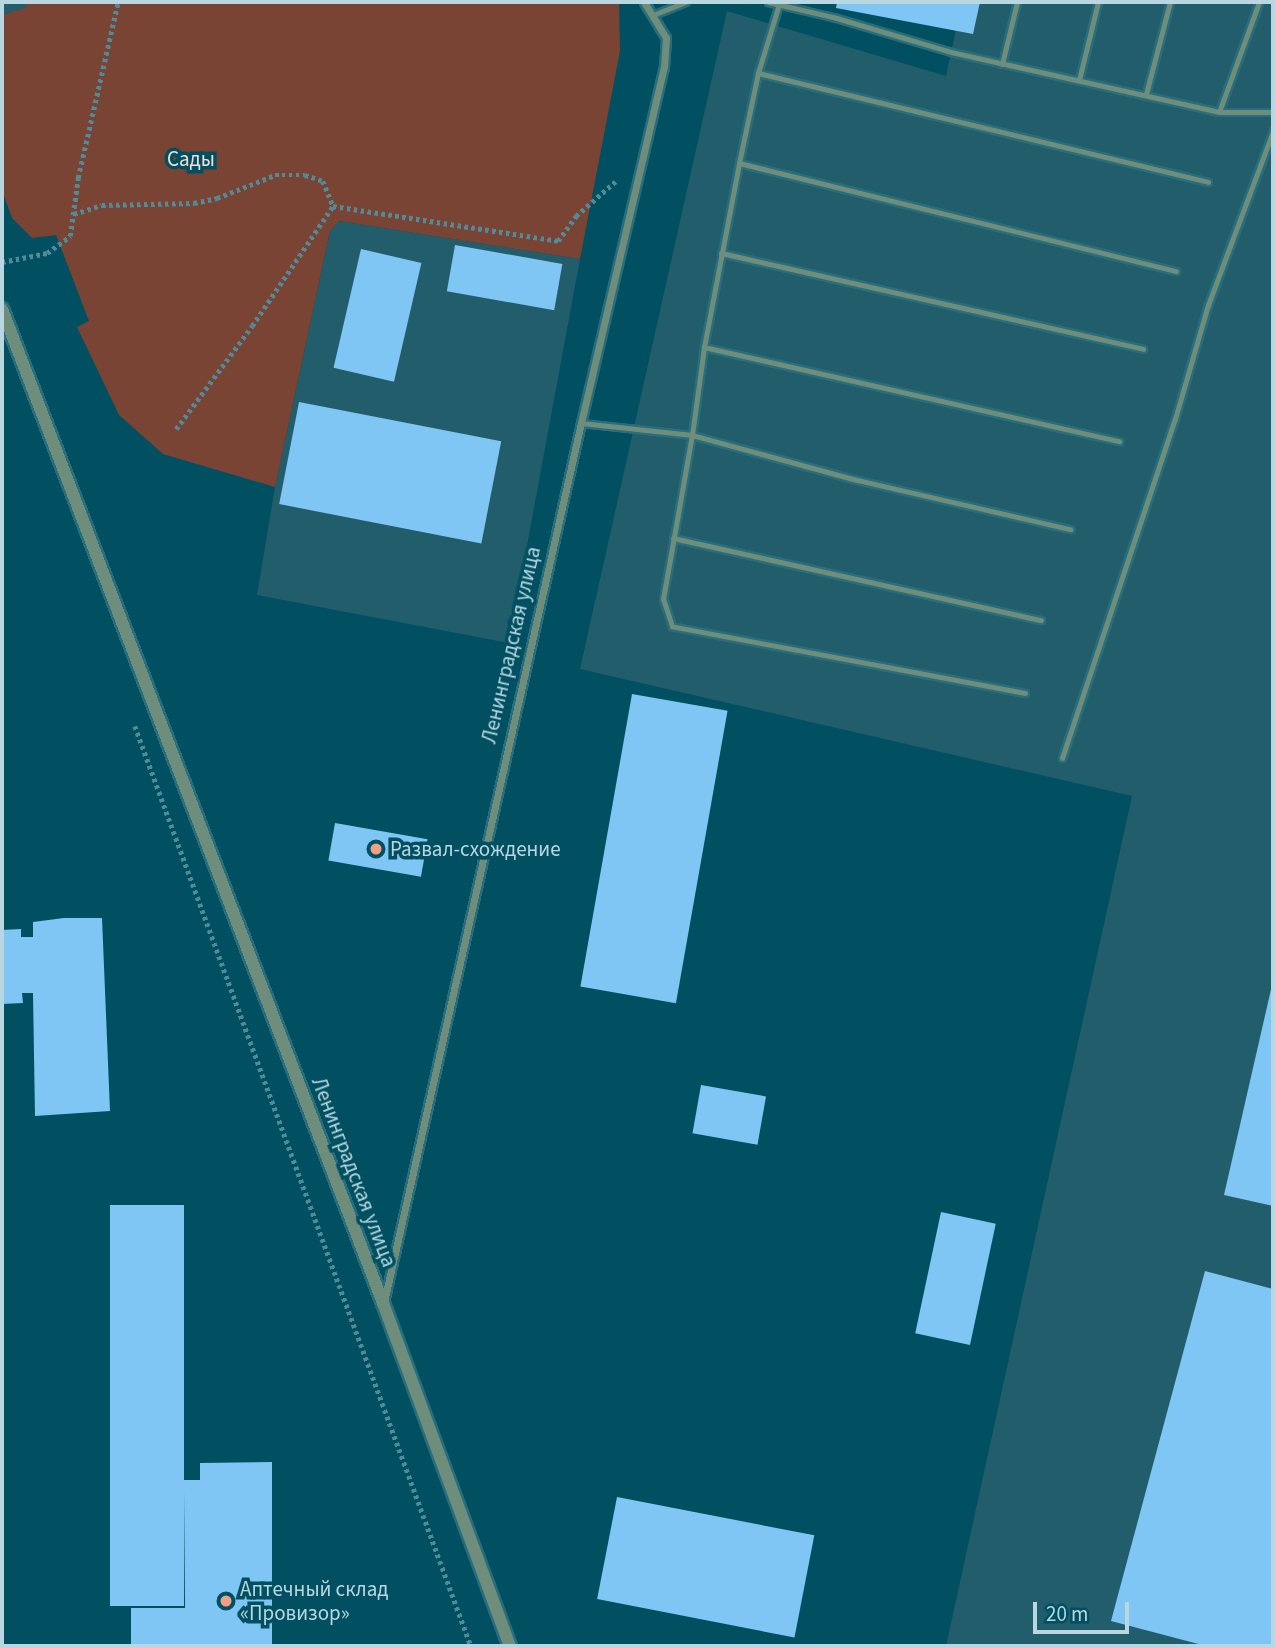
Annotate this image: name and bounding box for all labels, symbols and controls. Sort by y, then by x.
park label: Сады [167,146,215,172]
street label: Ленинградская улица [476,544,546,746]
place label: Развал-схождение [390,836,561,862]
marker: Развал-схождение [368,841,384,857]
street label: Ленинградская улица [306,1074,402,1270]
place label: Аптечный склад «Провизор» [240,1576,388,1626]
scale bar [1037,1588,1133,1632]
marker: Аптечный склад «Провизор» [218,1593,234,1609]
text: 20 m [1046,1599,1088,1629]

